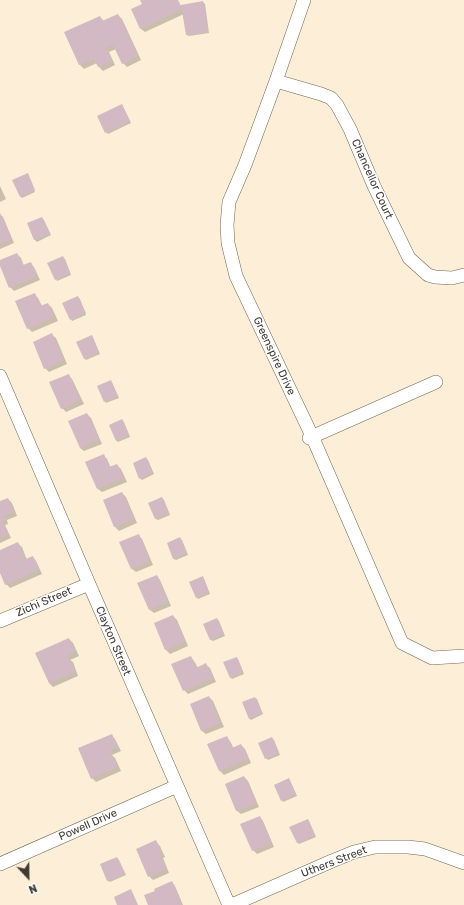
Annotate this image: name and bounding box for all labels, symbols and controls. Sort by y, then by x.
street label: Chancellor Court [348,137,396,221]
street label: Greenspire Drive [250,315,298,397]
street label: Zichi Street [14,584,74,620]
street label: Clayton Street [93,604,133,678]
street label: Powell Drive [57,806,119,844]
street label: Uthers Street [299,843,369,881]
north arrow [8,857,48,897]
text: N [27,881,39,896]

